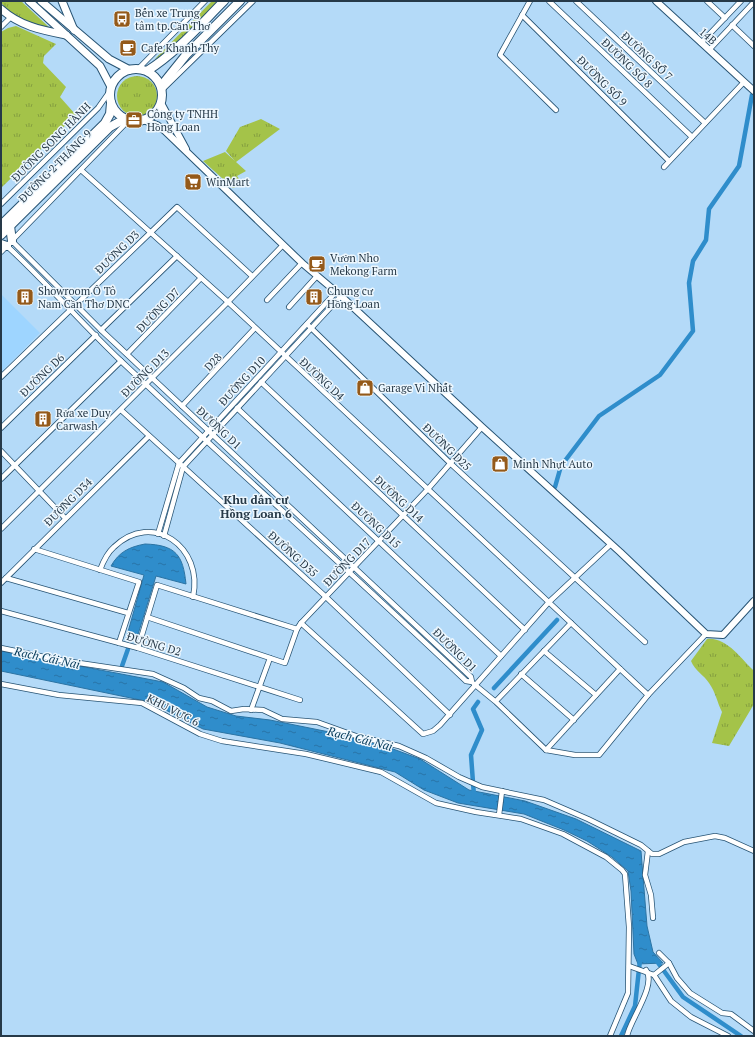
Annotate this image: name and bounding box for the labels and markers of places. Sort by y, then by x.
place label: Bến xe Trung tâm tp.Cần Thơ [135,6,210,33]
bus stop icon: Bến xe Trung tâm tp.Cần Thơ [112,9,132,29]
cafe icon: Cafe Khanh Thy [118,38,138,58]
place label: Cafe Khanh Thy [141,41,219,55]
place label: Công ty TNHH Hồng Loan [147,107,218,134]
office icon: Công ty TNHH Hồng Loan [124,110,144,130]
supermarket icon: WinMart [183,172,203,192]
place label: WinMart [206,175,250,189]
place label: Vườn Nho Mekong Farm [330,251,397,278]
cafe icon: Vườn Nho Mekong Farm [307,254,327,274]
place label: Showroom Ô Tô Nam Cần Thơ DNC [38,284,130,311]
place label: Chung cư Hồng Loan [327,284,380,311]
building icon: Showroom Ô Tô Nam Cần Thơ DNC [15,287,35,307]
building icon: Chung cư Hồng Loan [304,287,324,307]
shop icon: Garage Vi Nhất [355,378,375,398]
place label: Garage Vi Nhất [378,381,452,395]
place label: Rửa xe Duy Carwash [56,406,111,433]
building icon: Rửa xe Duy Carwash [33,409,53,429]
shop icon: Minh Nhựt Auto [490,454,510,474]
place label: Minh Nhựt Auto [513,457,593,471]

